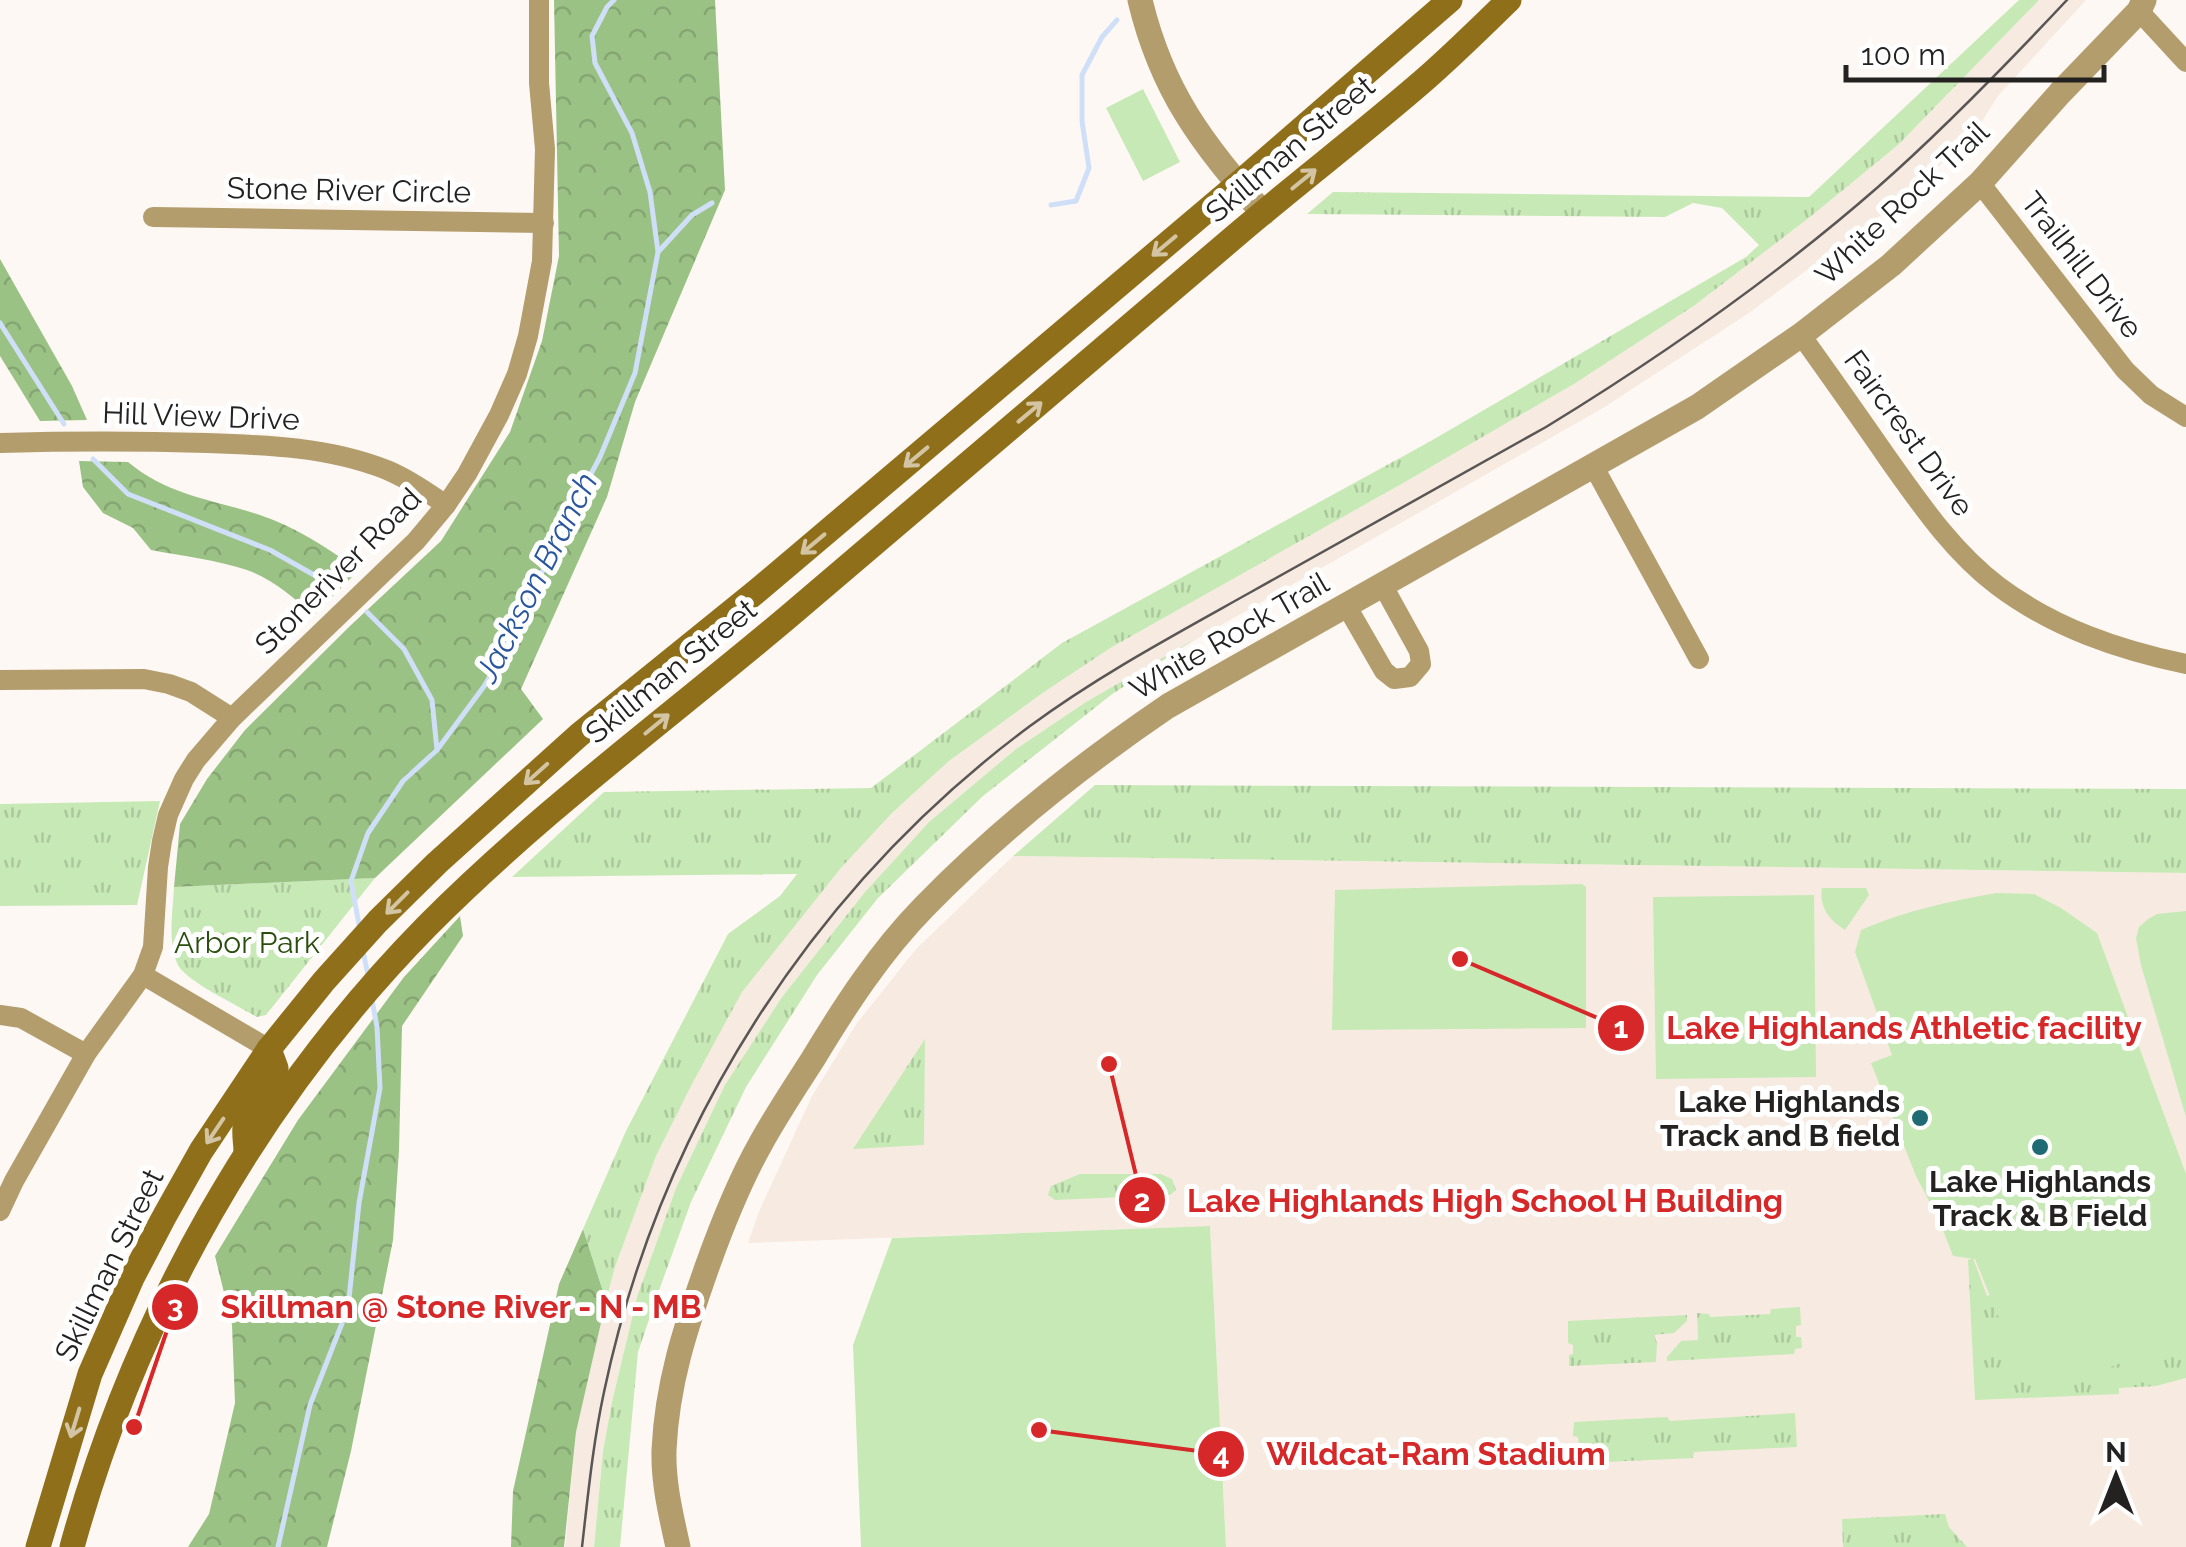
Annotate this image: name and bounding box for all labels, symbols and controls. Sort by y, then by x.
scale bar [1846,20,2104,82]
text: 100 m [1861,37,1946,72]
street label: Skillman Street [1199,68,1381,230]
street label: White Rock Trail [1808,113,1996,292]
one-way arrow [1291,168,1317,190]
street label: Stone River Circle [227,170,471,210]
street label: Trailhill Drive [2014,185,2150,345]
one-way arrow [1152,235,1177,258]
street label: Faircrest Drive [1837,343,1981,523]
street label: Hill View Drive [102,395,300,437]
one-way arrow [1016,401,1042,423]
one-way arrow [904,445,930,467]
water label: Jackson Branch [466,466,605,690]
street label: Stoneriver Road [248,481,428,661]
one-way arrow [800,533,826,555]
street label: White Rock Trail [1123,565,1335,707]
street label: Skillman Street [579,592,763,750]
one-way arrow [644,713,670,735]
one-way arrow [524,762,549,785]
one-way arrow [385,890,409,914]
park label: Arbor Park [174,925,320,960]
callout: Lake Highlands Athletic facility [1596,997,2163,1059]
text: Lake Highlands Athletic facility [1666,1009,2142,1046]
text: 1 [1614,1010,1629,1045]
place label: Lake Highlands Track and B field [1660,1084,1900,1153]
marker: Lake Highlands Track and B field [1909,1107,1931,1129]
one-way arrow [205,1116,226,1144]
marker: Lake Highlands Track & B Field [2029,1136,2051,1158]
street label: Skillman Street [47,1163,171,1367]
place label: Lake Highlands Track & B Field [1929,1164,2151,1233]
callout: Lake Highlands High School H Building [1117,1169,1804,1231]
text: Lake Highlands High School H Building [1187,1182,1783,1219]
text: 2 [1134,1183,1150,1218]
callout: Skillman @ Stone River - N - MB [150,1276,722,1338]
text: Skillman @ Stone River - N - MB [220,1288,702,1325]
text: 3 [167,1289,183,1324]
one-way arrow [64,1406,82,1438]
callout: Wildcat-Ram Stadium [1196,1423,1626,1485]
north arrow [2066,1427,2166,1527]
text: Wildcat-Ram Stadium [1266,1435,1606,1472]
text: N [2105,1436,2127,1469]
text: 4 [1212,1437,1230,1472]

